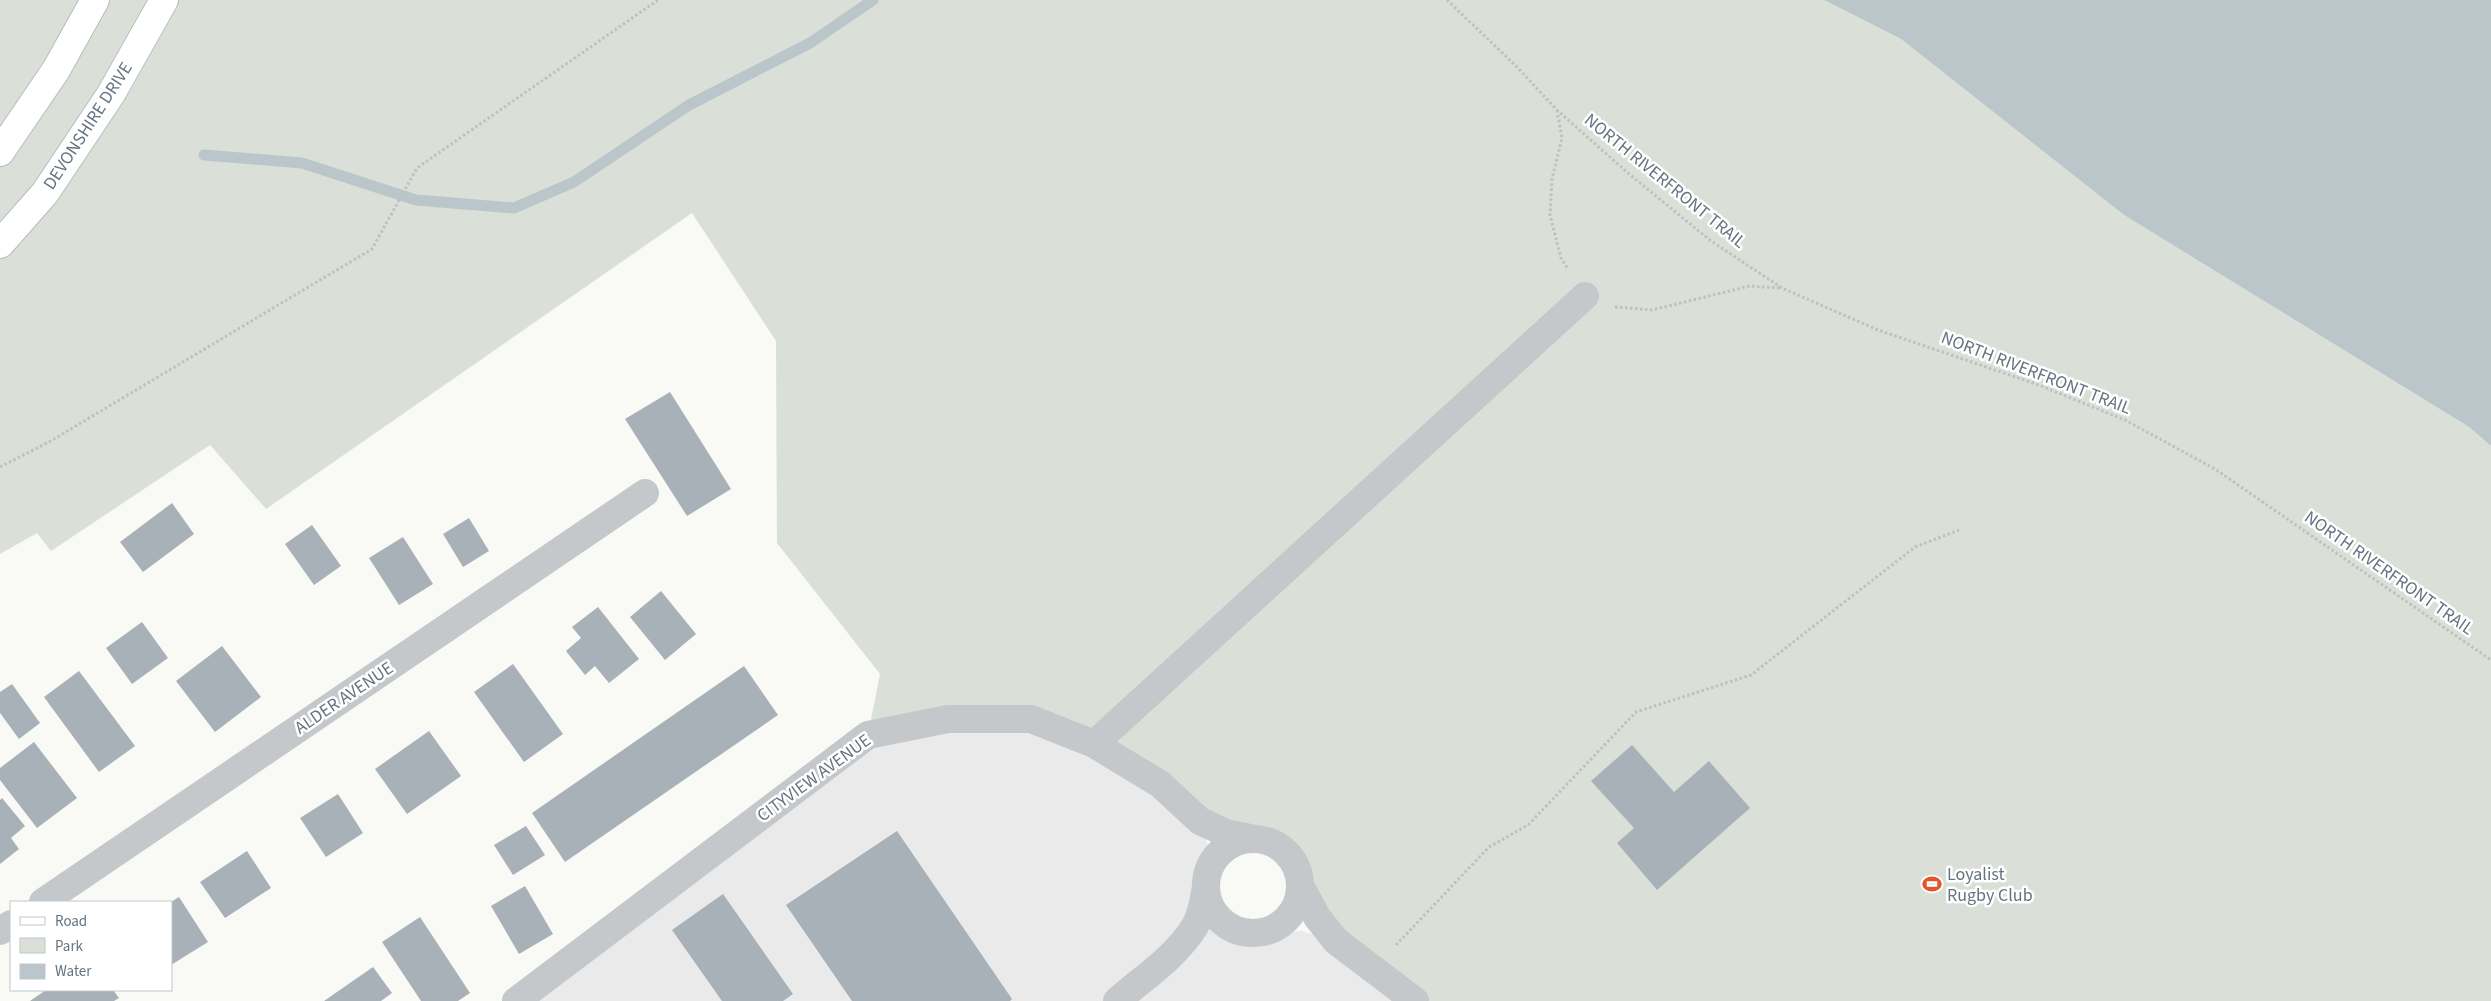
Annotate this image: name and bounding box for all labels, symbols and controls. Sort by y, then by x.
street label: DEVONSHIRE DRIVE [37,57,139,195]
street label: NORTH RIVERFRONT TRAIL [1579,108,1751,254]
street label: NORTH RIVERFRONT TRAIL [1937,325,2135,421]
street label: NORTH RIVERFRONT TRAIL [2299,505,2479,641]
street label: ALDER AVENUE [290,656,398,740]
street label: CITYVIEW AVENUE [752,728,876,828]
place label: Loyalist Rugby Club [1947,862,2033,908]
sports icon: Loyalist Rugby Club [1921,873,1943,895]
legend [10,901,172,991]
text: Road [55,911,87,932]
text: Park [55,936,84,957]
text: Water [55,961,92,982]

